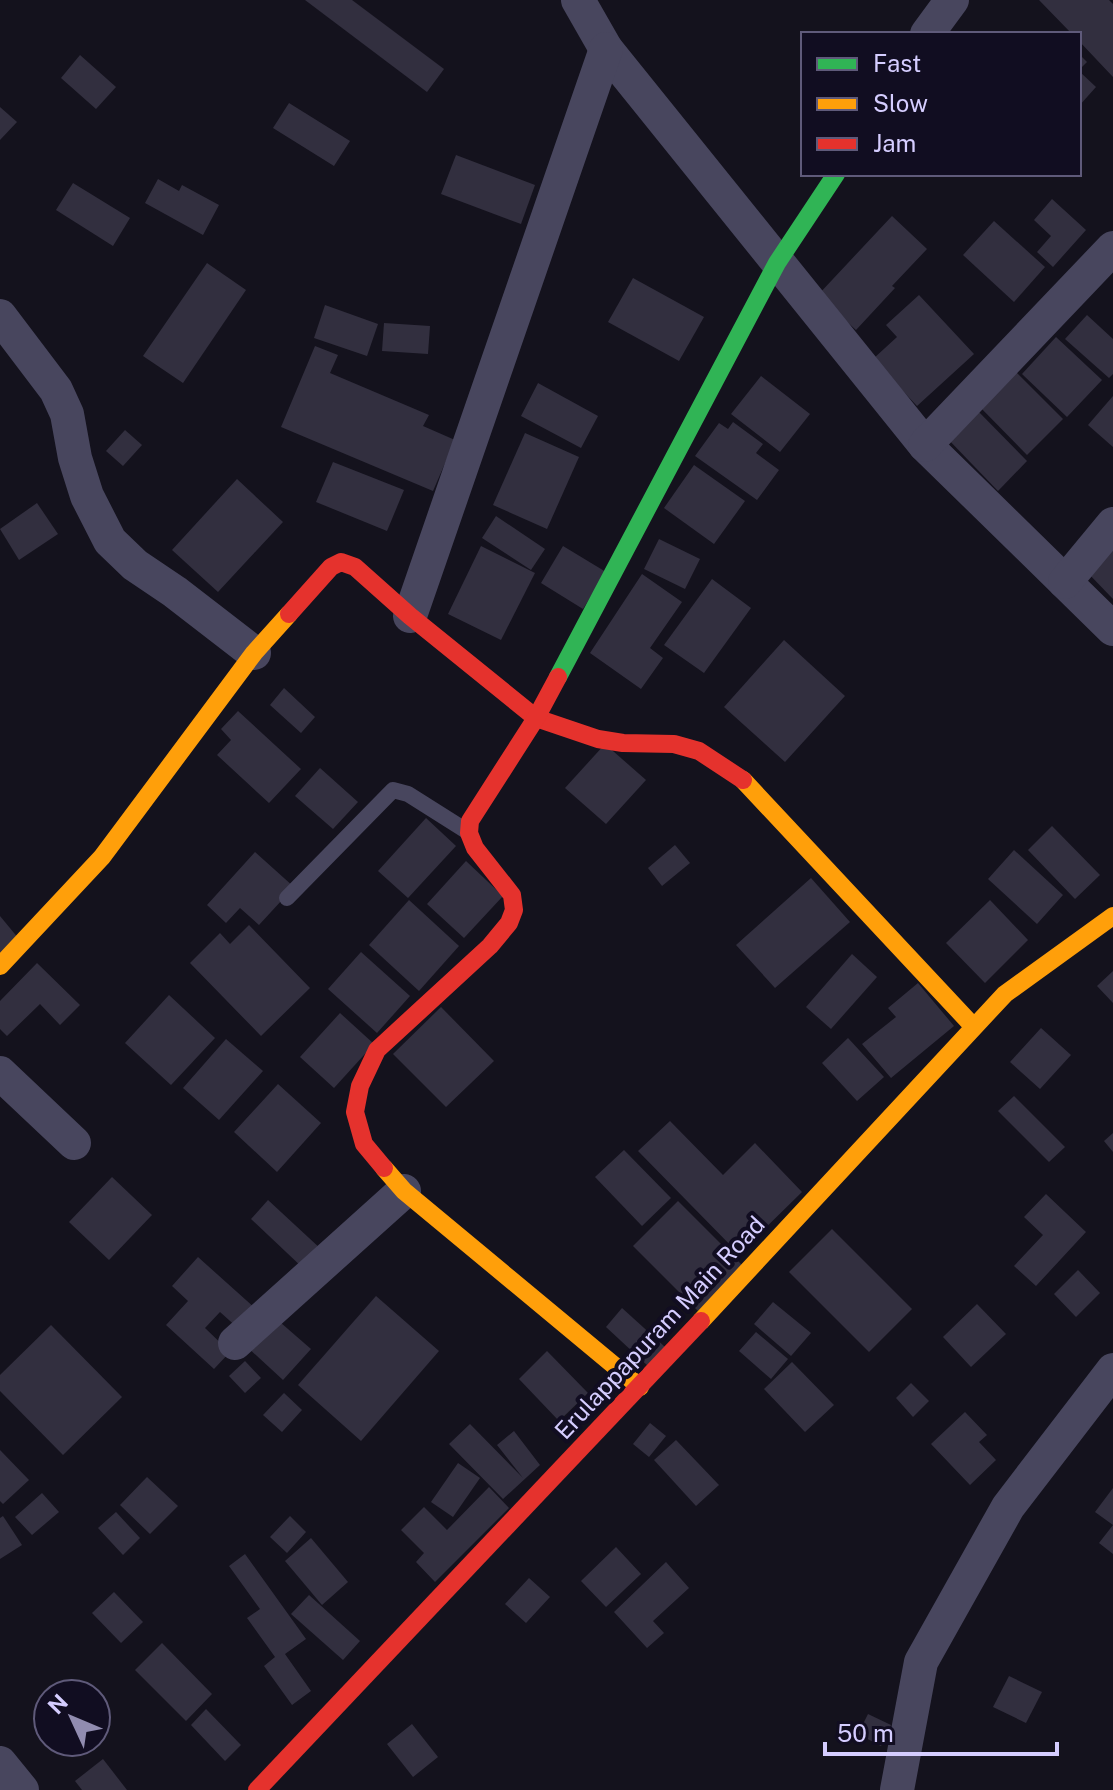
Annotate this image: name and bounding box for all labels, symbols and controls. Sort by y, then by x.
legend [801,32,1081,176]
text: Fast [873,49,921,77]
text: Slow [873,89,928,117]
text: Jam [873,129,916,157]
street label: Erulappapuram Main Road [549,1210,770,1445]
north arrow [32,1678,112,1758]
text: N [42,1689,73,1719]
scale bar [825,1706,1057,1756]
text: 50 m [837,1719,894,1747]

